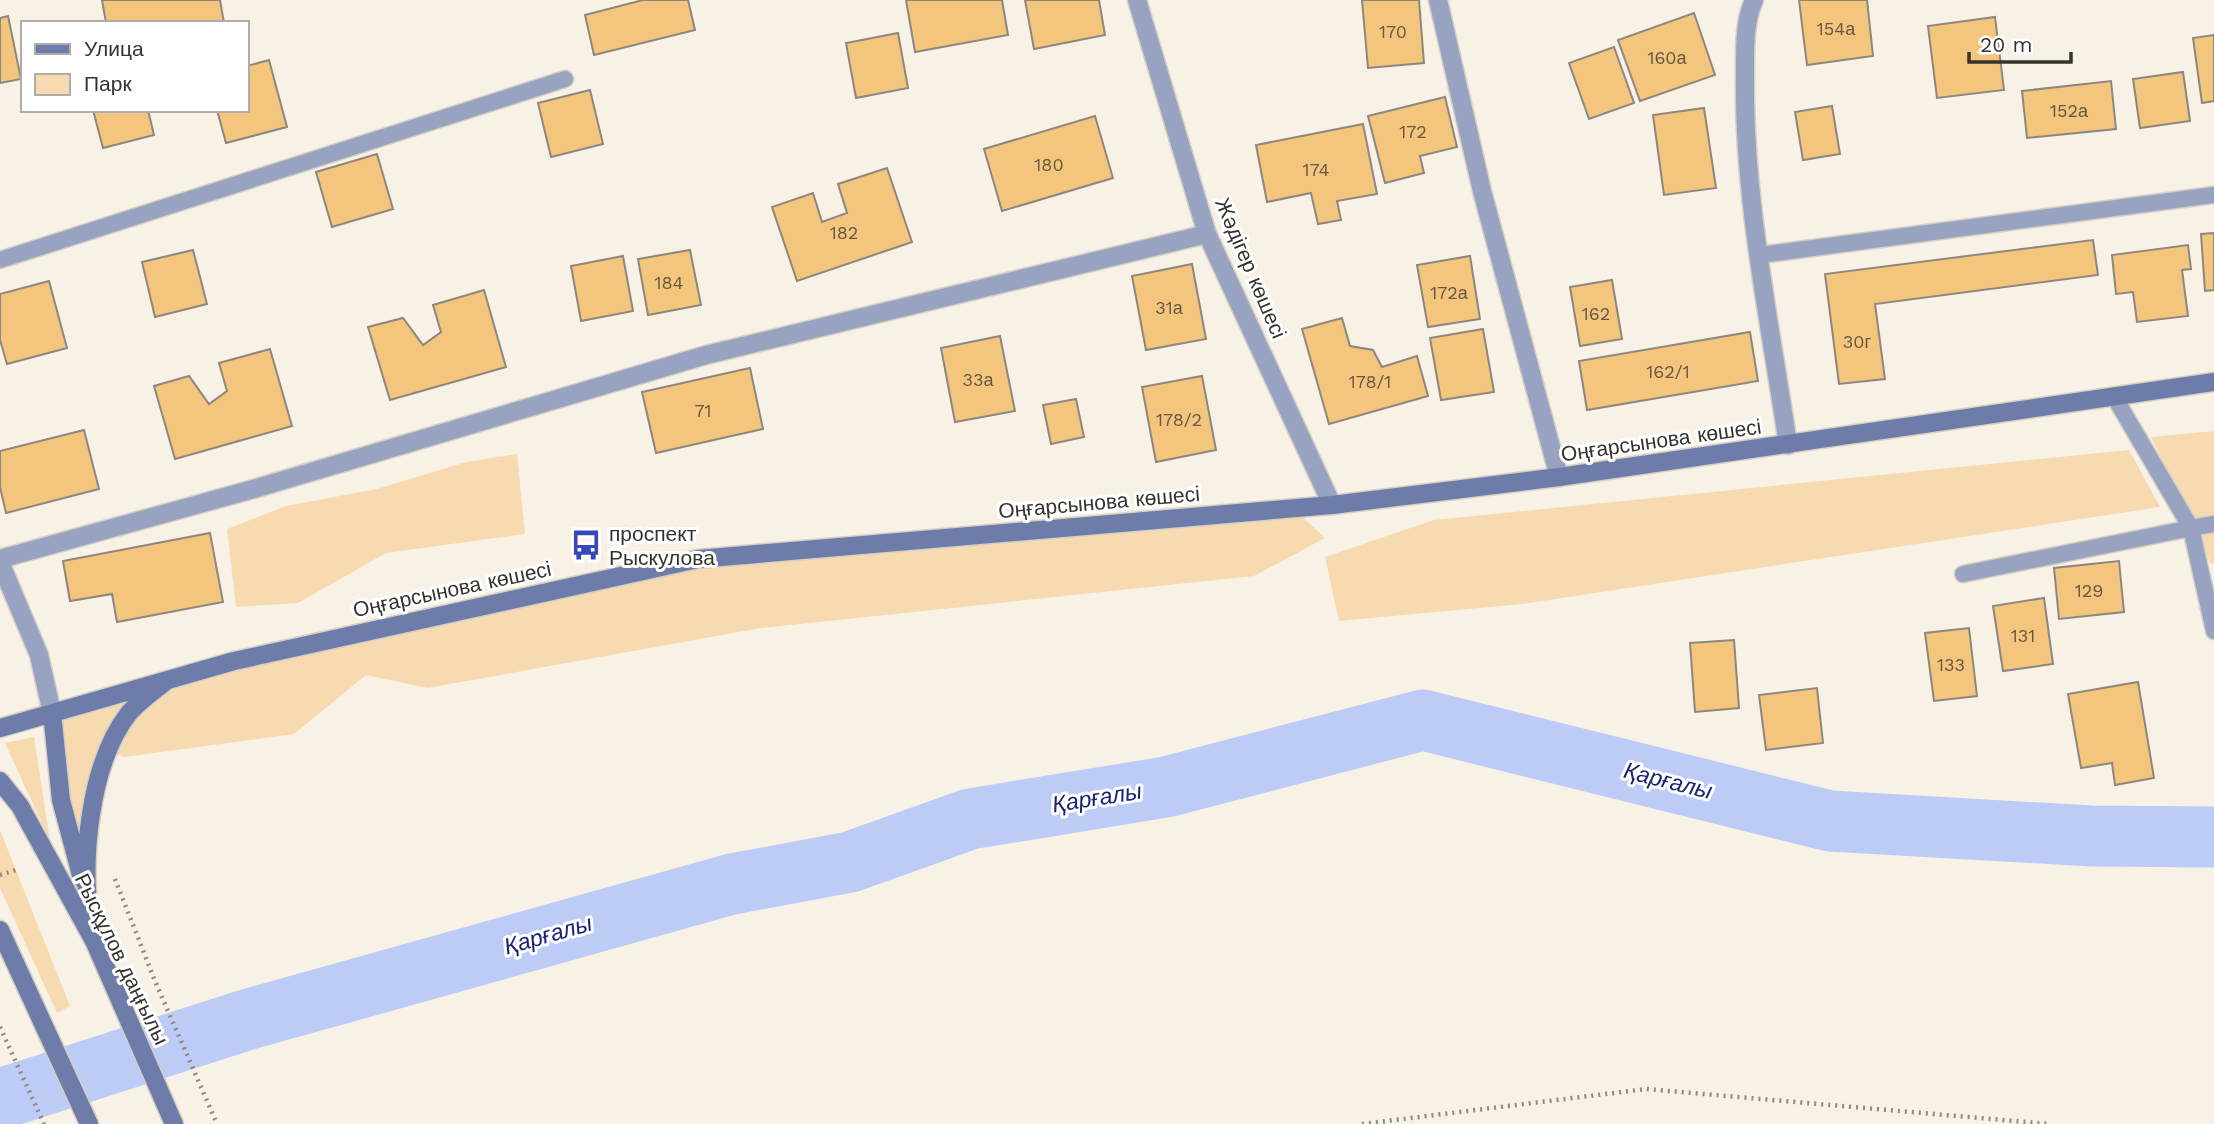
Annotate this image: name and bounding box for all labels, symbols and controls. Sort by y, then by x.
house number: 154а [1817,18,1856,39]
legend [21,21,248,112]
house number: 170 [1379,21,1407,42]
scale bar [1969,21,2070,65]
text: 20 m [1980,32,2032,57]
text: Улица [84,36,144,61]
house number: 160а [1647,47,1688,68]
text: Парк [84,71,132,96]
house number: 152а [2050,100,2089,121]
house number: 172 [1399,121,1427,142]
house number: 180 [1034,154,1064,175]
house number: 174 [1303,159,1329,180]
street label: Жәдігер көшесі [1210,194,1292,342]
house number: 182 [830,222,858,243]
house number: 184 [654,272,684,293]
house number: 172а [1430,282,1469,303]
house number: 31а [1155,297,1184,318]
house number: 162 [1582,303,1610,324]
house number: 30г [1843,331,1872,352]
house number: 162/1 [1646,361,1690,382]
house number: 33а [963,369,994,390]
house number: 178/1 [1349,371,1391,392]
house number: 71 [694,400,712,421]
house number: 178/2 [1156,409,1202,430]
street label: Оңғарсынова көшесі [1559,414,1763,466]
street label: Оңғарсынова көшесі [997,481,1201,523]
place label: проспект Рыскулова [609,521,715,570]
bus stop icon: проспект Рыскулова [569,528,603,562]
street label: Оңғарсынова көшесі [351,556,553,622]
house number: 129 [2075,580,2103,601]
house number: 131 [2011,625,2035,646]
house number: 133 [1937,654,1965,675]
water label: Қарғалы [1621,757,1715,805]
water label: Қарғалы [1050,778,1144,818]
street label: Рысқұлов даңғылы [70,869,174,1049]
water label: Қарғалы [501,910,595,960]

